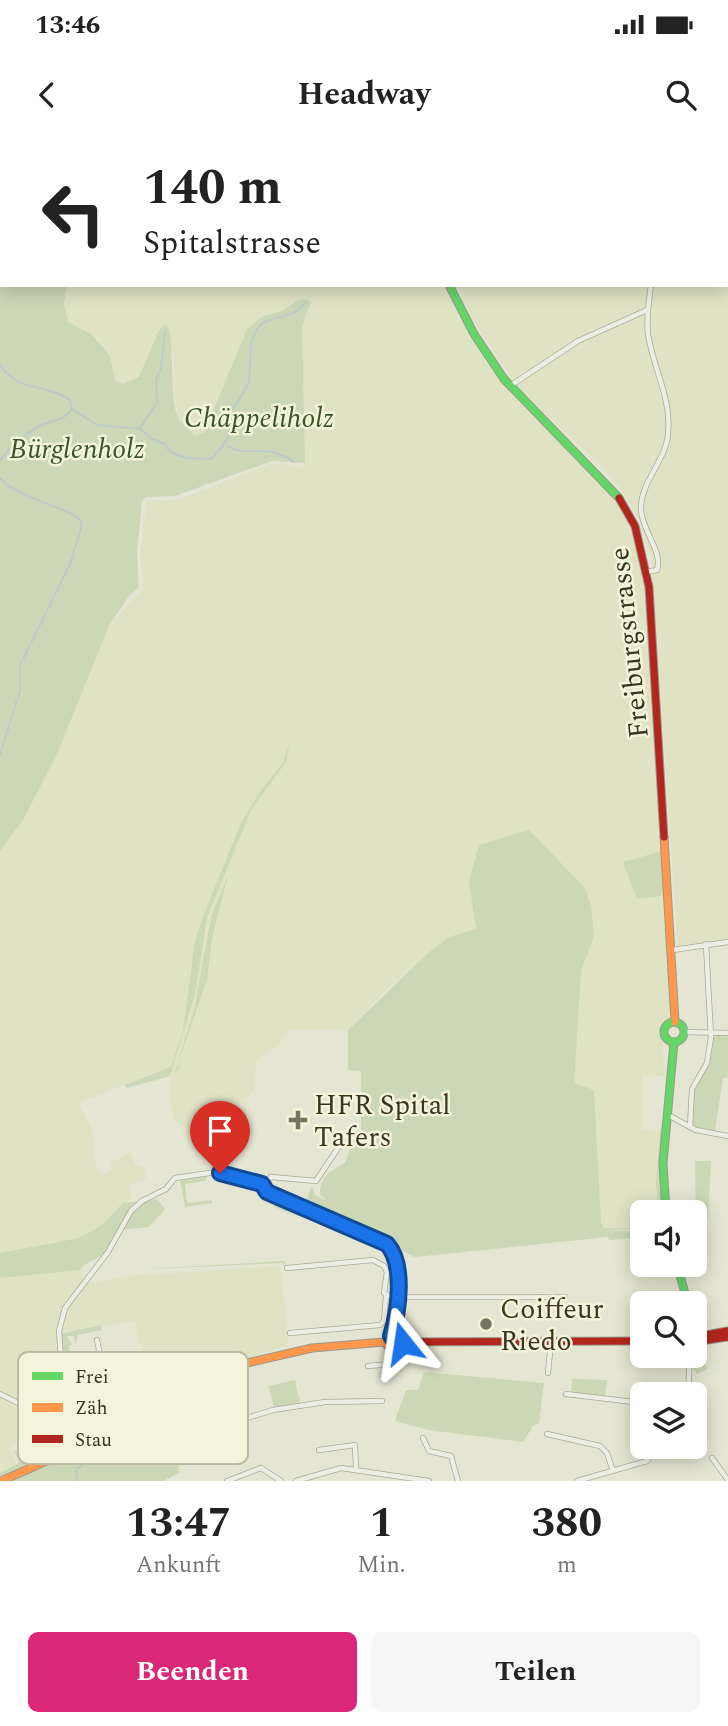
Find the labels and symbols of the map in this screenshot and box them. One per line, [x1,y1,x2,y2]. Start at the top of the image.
park label: Chäppeliholz [184,397,334,440]
park label: Bürglenholz [9,428,145,471]
street label: Freiburgstrasse [598,545,661,740]
place label: HFR Spital Tafers [314,1084,451,1159]
pin [190,1101,250,1173]
marker: HFR Spital Tafers [288,1110,308,1130]
place label: Coiffeur Riedo [500,1288,604,1363]
position arrow [366,1306,440,1380]
marker: Coiffeur Riedo [478,1316,494,1332]
legend [18,1352,248,1464]
text: Frei [75,1363,109,1392]
text: Zäh [75,1394,108,1423]
text: Stau [75,1426,112,1455]

